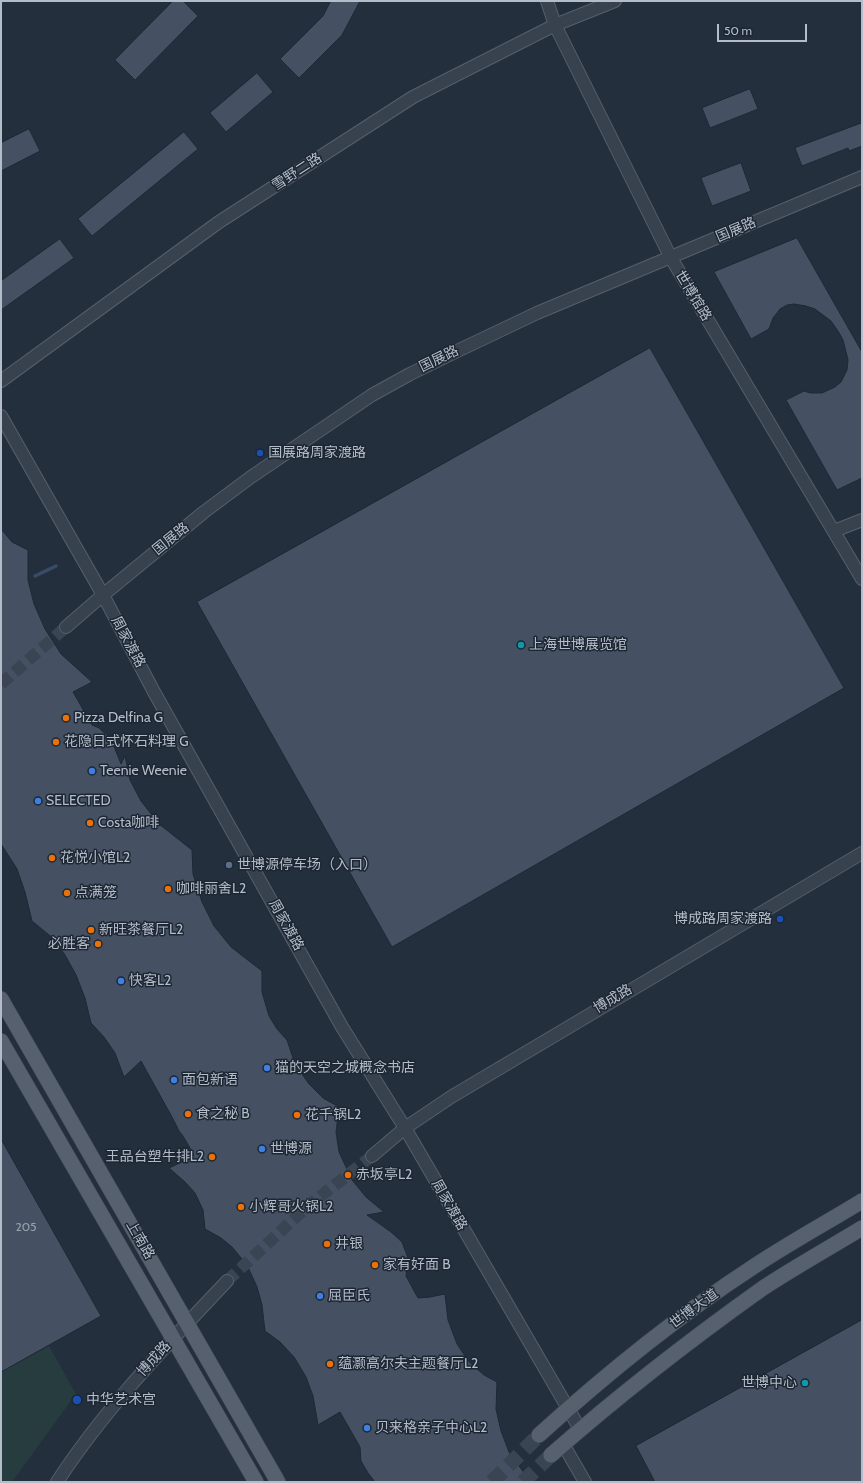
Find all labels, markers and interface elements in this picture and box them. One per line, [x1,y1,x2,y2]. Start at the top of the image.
scale bar [719,16,809,42]
text: 50 m [724,23,752,38]
street label: 雪野二路 [269,150,325,194]
street label: 国展路 [713,214,759,246]
street label: 世博馆路 [671,268,715,324]
street label: 国展路 [416,342,462,376]
place label: 国展路周家渡路 [268,445,366,461]
marker: 国展路周家渡路 [255,448,265,458]
street label: 国展路 [149,519,193,559]
street label: 周家渡路 [107,613,149,671]
place label: 上海世博展览馆 [529,637,627,653]
marker: 上海世博展览馆 [516,640,526,650]
place label: Pizza Delfina G [74,710,163,726]
marker: Pizza Delfina G [61,713,71,723]
place label: 花隐日式怀石料理 G [64,734,189,750]
marker: 花隐日式怀石料理 G [51,737,61,747]
place label: Teenie Weenie [100,763,187,779]
marker: Teenie Weenie [87,766,97,776]
place label: SELECTED [46,793,111,809]
marker: SELECTED [33,796,43,806]
place label: Costa咖啡 [98,815,159,831]
marker: Costa咖啡 [85,818,95,828]
place label: 花悦小馆L2 [60,850,130,866]
marker: 花悦小馆L2 [47,853,57,863]
place label: 世博源停车场（入口） [237,857,377,873]
marker: 世博源停车场（入口） [224,860,234,870]
place label: 咖啡丽舍L2 [176,881,246,897]
marker: 咖啡丽舍L2 [163,884,173,894]
place label: 点满笼 [75,885,117,901]
marker: 点满笼 [62,888,72,898]
street label: 周家渡路 [265,896,307,954]
place label: 博成路周家渡路 [674,911,772,927]
marker: 博成路周家渡路 [775,914,785,924]
place label: 新旺茶餐厅L2 [99,922,183,938]
marker: 新旺茶餐厅L2 [86,925,96,935]
place label: 必胜客 [48,936,90,952]
marker: 必胜客 [93,939,103,949]
place label: 快客L2 [129,973,171,989]
marker: 快客L2 [116,976,126,986]
street label: 博成路 [591,981,635,1017]
place label: 猫的天空之城概念书店 [275,1060,415,1076]
marker: 猫的天空之城概念书店 [262,1063,272,1073]
place label: 面包新语 [182,1072,238,1088]
marker: 面包新语 [169,1075,179,1085]
place label: 食之秘 B [196,1106,250,1122]
place label: 花千锅L2 [305,1107,361,1123]
marker: 食之秘 B [183,1109,193,1119]
marker: 花千锅L2 [292,1110,302,1120]
place label: 世博源 [270,1141,312,1157]
marker: 世博源 [257,1144,267,1154]
place label: 王品台塑牛排L2 [106,1149,204,1165]
marker: 王品台塑牛排L2 [207,1152,217,1162]
place label: 赤坂亭L2 [356,1167,412,1183]
marker: 赤坂亭L2 [343,1170,353,1180]
street label: 周家渡路 [428,1177,470,1233]
place label: 小辉哥火锅L2 [249,1199,333,1215]
marker: 小辉哥火锅L2 [236,1202,246,1212]
street label: 上南路 [122,1218,158,1262]
house number: 205 [15,1220,37,1234]
place label: 井银 [335,1236,363,1252]
marker: 井银 [322,1239,332,1249]
place label: 家有好面 B [383,1257,451,1273]
marker: 家有好面 B [370,1260,380,1270]
street label: 世博大道 [666,1286,722,1332]
place label: 屈臣氏 [328,1288,370,1304]
marker: 屈臣氏 [315,1291,325,1301]
street label: 博成路 [134,1338,174,1380]
place label: 蕴灏高尔夫主题餐厅L2 [338,1356,478,1372]
marker: 蕴灏高尔夫主题餐厅L2 [325,1359,335,1369]
place label: 世博中心 [741,1375,797,1391]
marker: 世博中心 [800,1378,810,1388]
place label: 中华艺术宫 [86,1392,156,1408]
marker: 中华艺术宫 [71,1394,83,1406]
place label: 贝来格亲子中心L2 [375,1420,487,1436]
marker: 贝来格亲子中心L2 [362,1423,372,1433]

